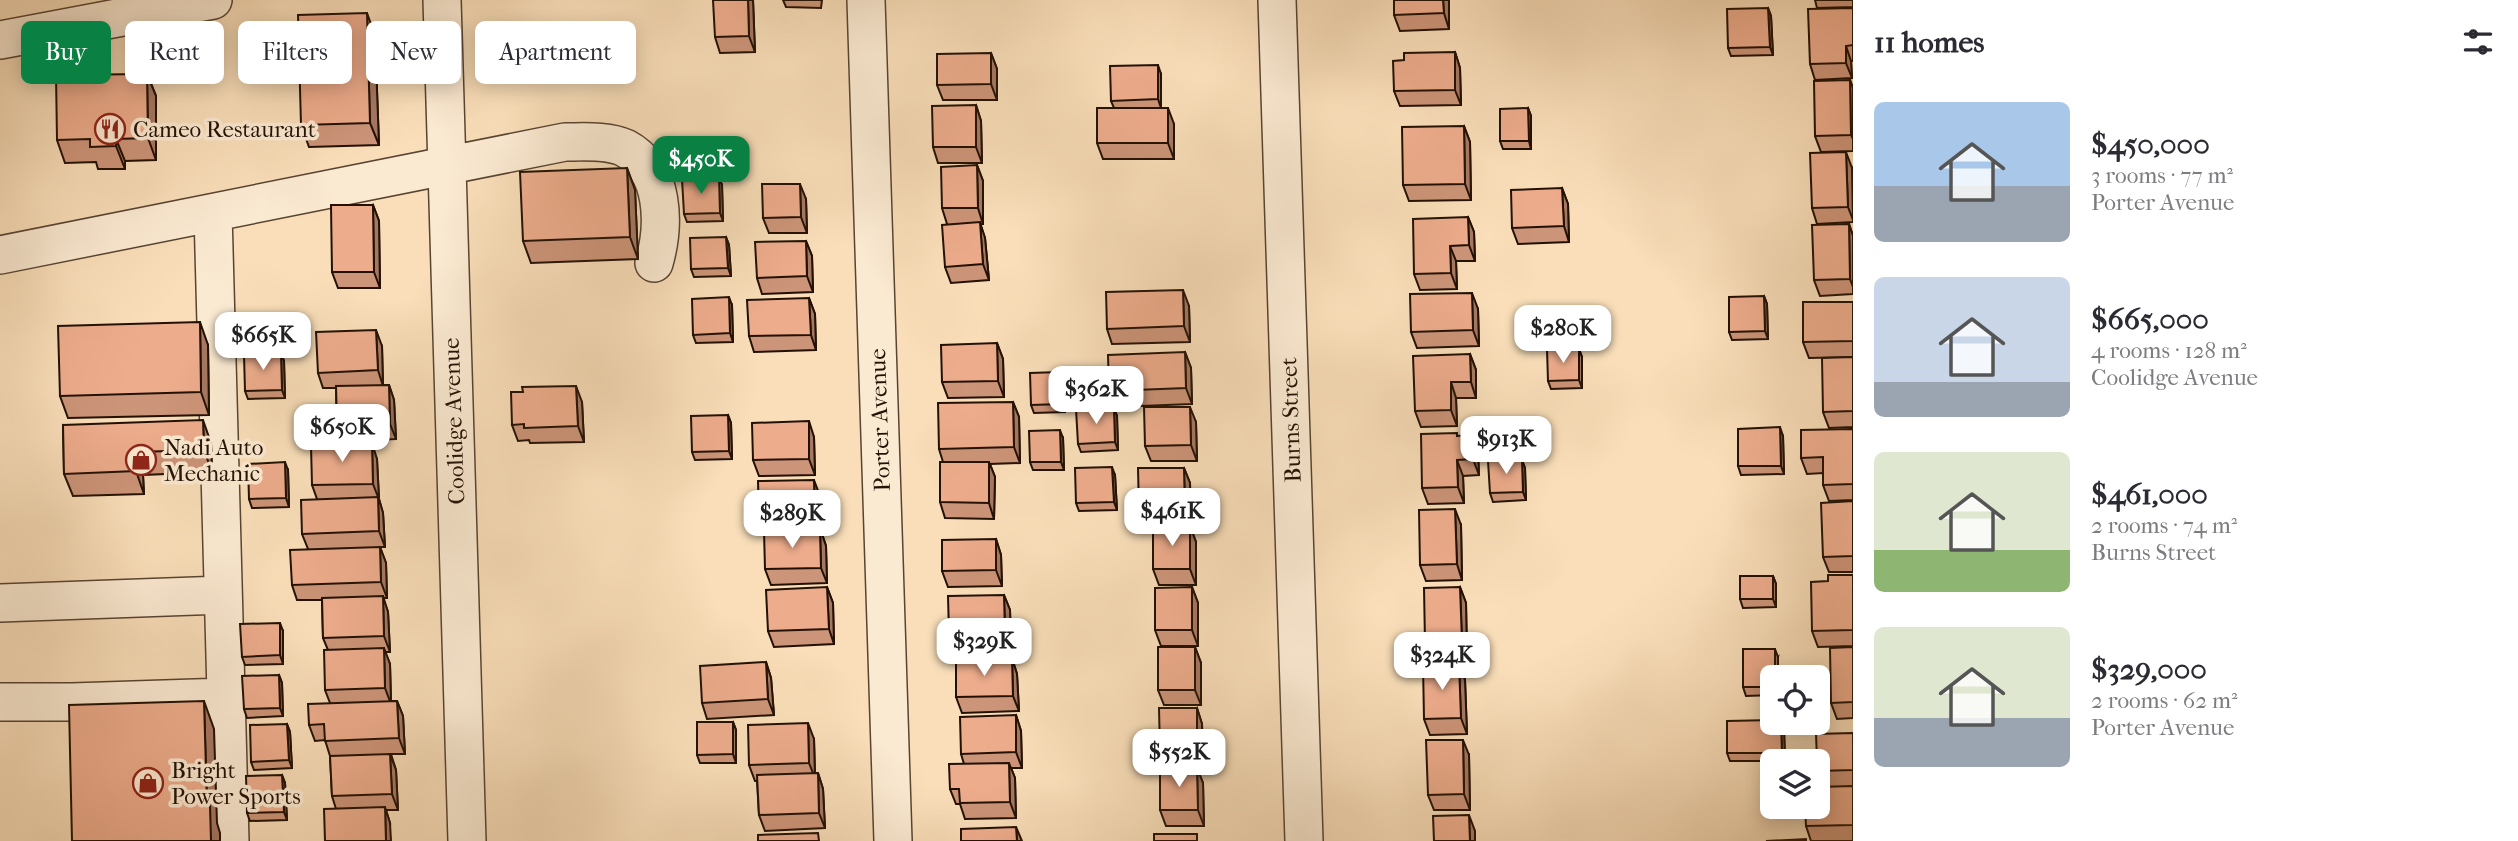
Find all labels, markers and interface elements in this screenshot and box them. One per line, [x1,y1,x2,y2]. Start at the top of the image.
chip: Buy [21,21,111,84]
chip: Rent [125,21,224,84]
chip: Filters [238,21,352,84]
chip: New [366,21,461,84]
chip: Apartment [475,21,636,84]
icon: filters [2459,23,2497,61]
text: 11 homes [1874,25,1984,60]
restaurant icon: Cameo Restaurant [93,112,127,146]
place label: Cameo Restaurant [133,116,316,143]
text: $450,000 [2091,127,2210,162]
icon: home [1930,130,2014,214]
pin: $450K [652,136,750,196]
text: $450K [669,145,733,172]
text: 3 rooms · 77 m² [2091,162,2233,189]
text: Porter Avenue [2091,189,2234,216]
text: $665,000 [2091,302,2209,337]
icon: home [1930,305,2014,389]
pin: $280K [1514,306,1612,365]
pin: $665K [214,312,312,372]
text: $280K [1530,314,1596,341]
text: $665K [231,321,295,348]
street label: Coolidge Avenue [438,337,470,505]
text: 4 rooms · 128 m² [2091,337,2247,364]
street label: Porter Avenue [864,348,896,492]
street label: Burns Street [1275,357,1307,483]
text: Coolidge Avenue [2091,364,2258,391]
pin: $362K [1047,366,1145,426]
text: $362K [1064,375,1128,402]
pin: $650K [293,405,391,464]
text: $650K [310,413,374,440]
pin: $913K [1457,416,1555,476]
text: $913K [1476,425,1536,452]
place label: Nadi Auto Mechanic [164,434,263,487]
shop icon: Nadi Auto Mechanic [124,443,158,477]
text: $461,000 [2091,477,2208,512]
icon: home [1930,480,2014,564]
pin: $461K [1123,489,1221,548]
pin: $289K [743,490,841,550]
text: $461K [1140,497,1204,524]
text: $289K [760,499,824,526]
text: 2 rooms · 74 m² [2091,512,2237,539]
text: Burns Street [2091,539,2216,566]
pin: $329K [935,618,1033,678]
text: $329K [953,627,1015,654]
pin: $324K [1393,632,1491,692]
text: $324K [1410,641,1474,668]
text: $329,000 [2091,652,2207,687]
icon: home [1930,655,2014,739]
map controls [1760,665,1830,819]
button: locate [1760,665,1830,735]
text: 2 rooms · 62 m² [2091,687,2238,714]
text: Porter Avenue [2091,714,2234,741]
pin: $552K [1130,730,1228,789]
text: $552K [1149,738,1209,765]
button: layers [1760,749,1830,819]
place label: Bright Power Sports [171,757,301,810]
shop icon: Bright Power Sports [131,766,165,800]

